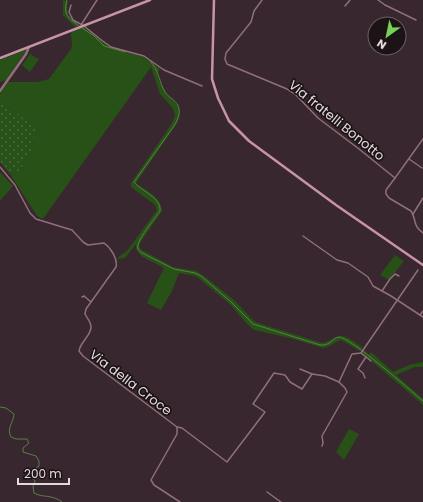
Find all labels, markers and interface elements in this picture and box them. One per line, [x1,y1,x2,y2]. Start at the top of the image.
north arrow [367,16,407,56]
text: N [374,35,389,53]
street label: Via fratelli Bonotto [285,76,389,165]
street label: Via della Croce [85,345,176,420]
scale bar [18,460,69,486]
text: 200 m [24,465,62,482]

